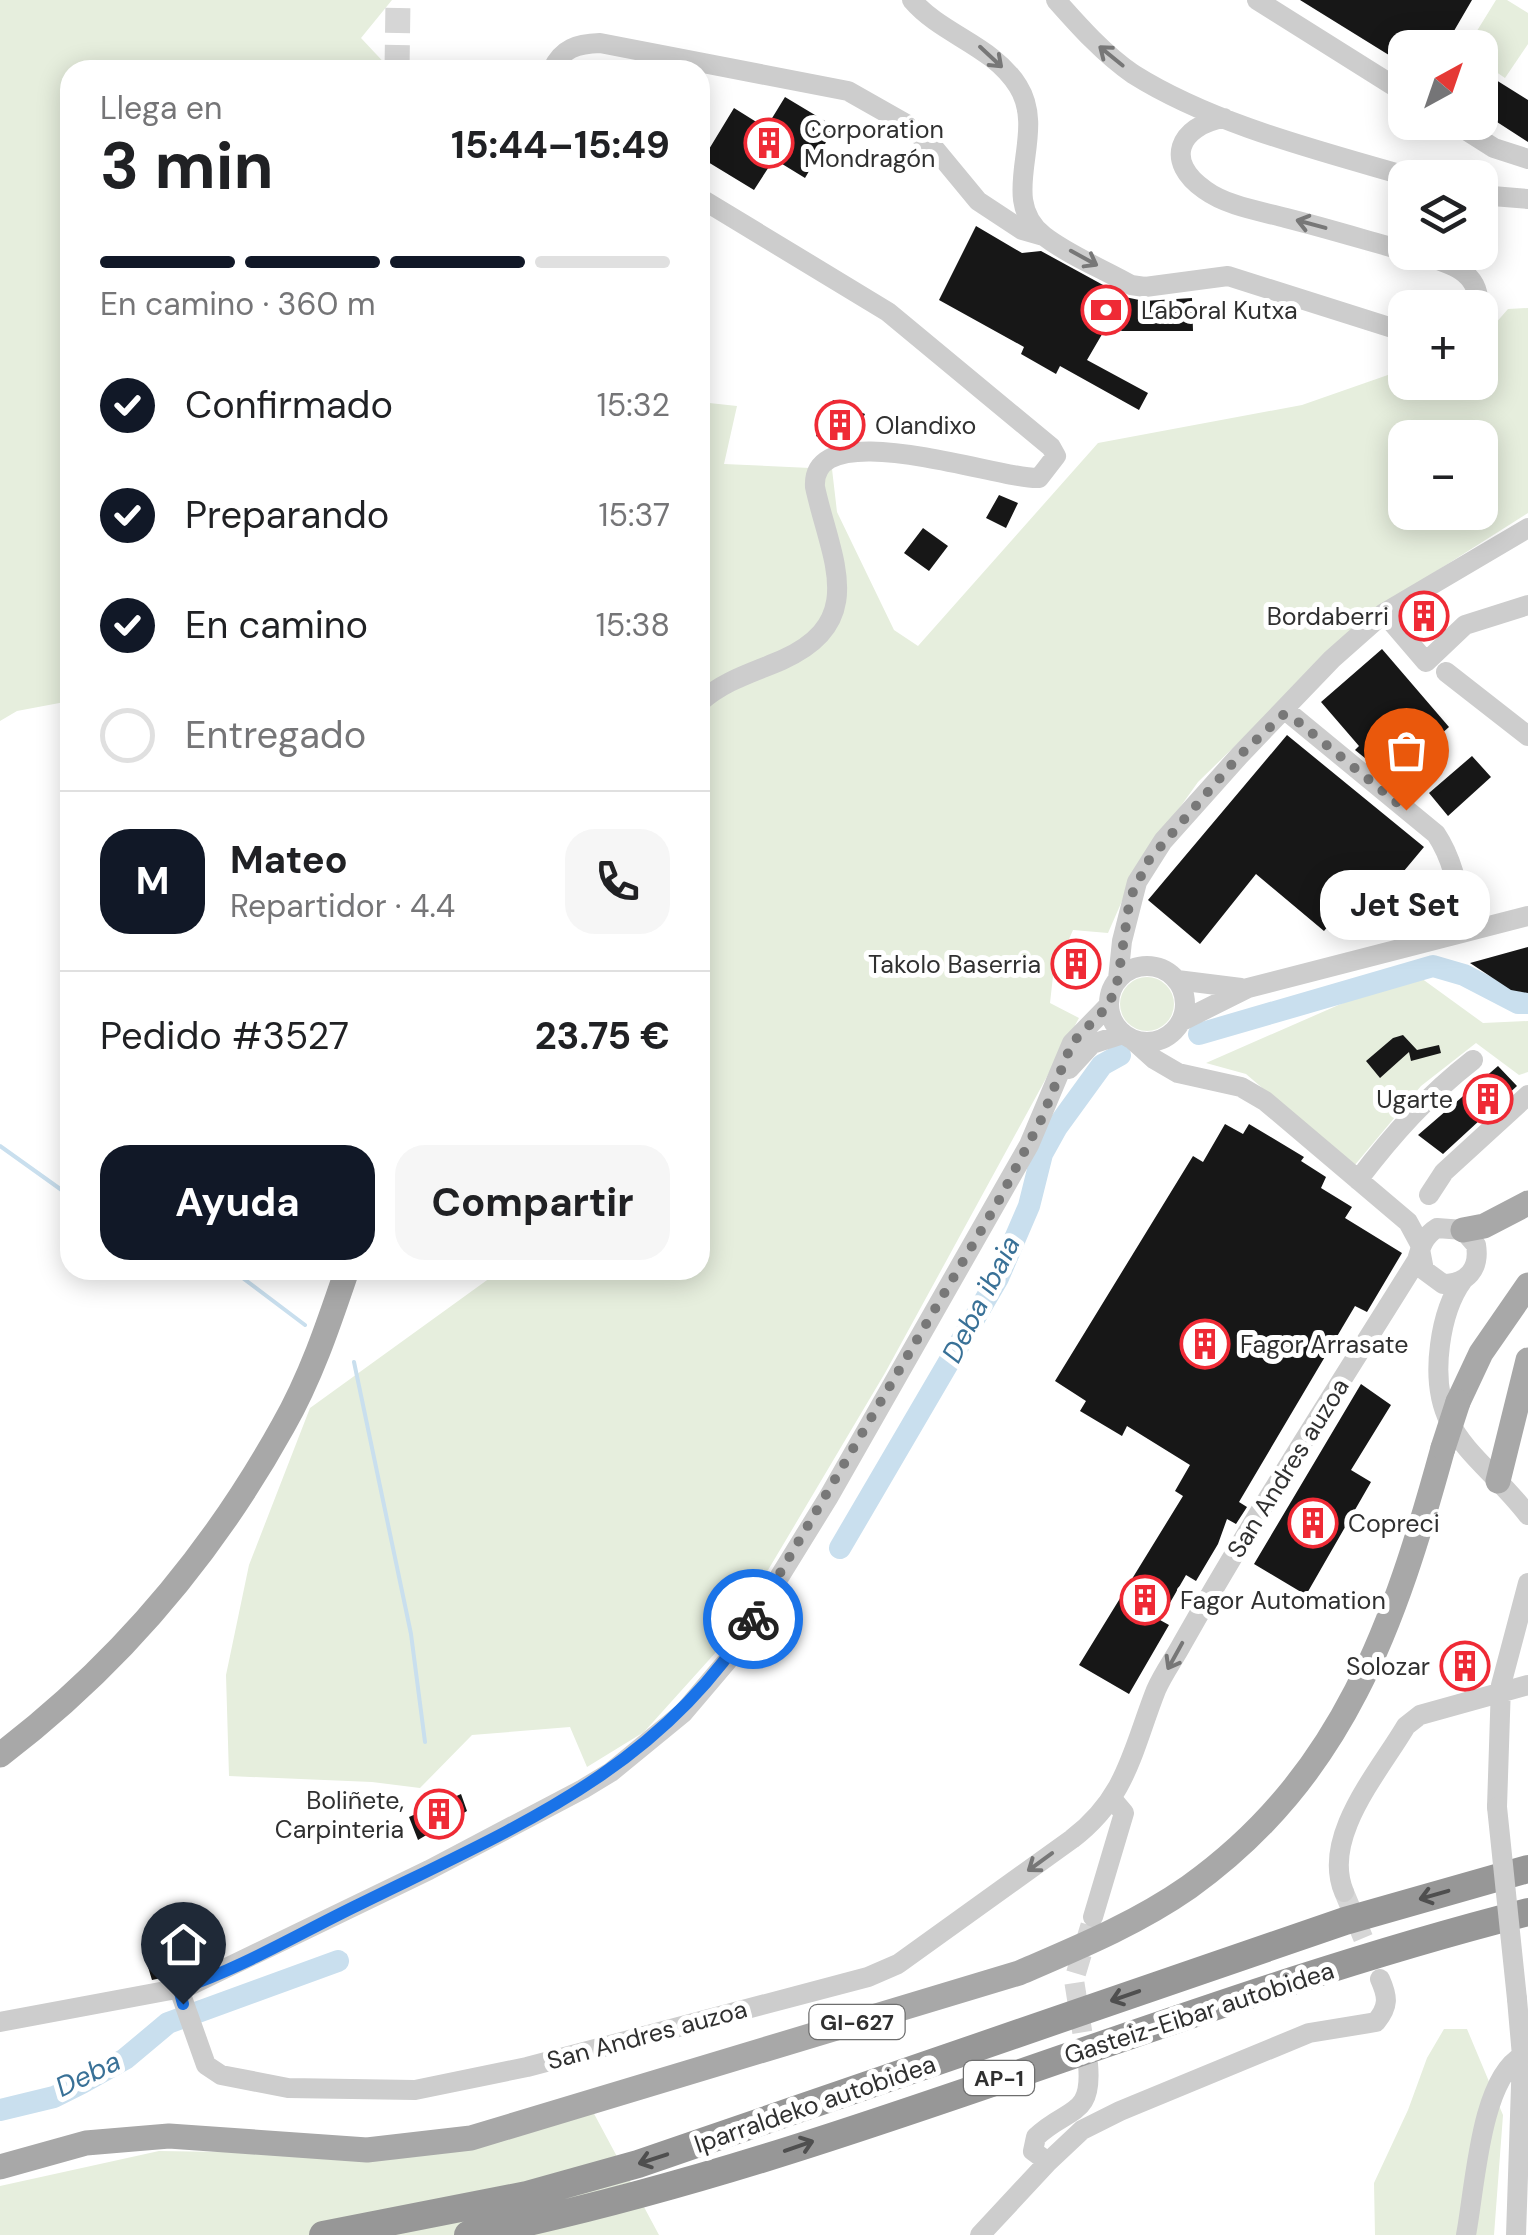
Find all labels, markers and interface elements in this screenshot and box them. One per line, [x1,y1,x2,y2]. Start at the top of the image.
north arrow [1388,30,1498,140]
map controls [1388,30,1498,530]
one-way arrow [978,45,1002,69]
one-way arrow [1098,45,1124,67]
text: Llega en [100,87,222,129]
place label: Corporation Mondragón [804,113,944,175]
building icon: Corporation Mondragón [743,117,795,169]
text: 15:44–15:49 [451,120,670,170]
text: 3 min [100,124,274,208]
button: layers [1388,160,1498,270]
one-way arrow [1296,214,1327,233]
one-way arrow [1069,249,1098,269]
text: En camino · 360 m [100,283,376,325]
bank icon: Laboral Kutxa [1080,284,1132,336]
button: + [1388,290,1498,400]
place label: Laboral Kutxa [1141,294,1298,327]
icon: check [100,378,155,433]
text: Confirmado [185,380,393,430]
text: 15:32 [597,384,670,426]
building icon: Olandixo [814,399,866,451]
place label: Olandixo [875,409,976,442]
button: − [1388,420,1498,530]
icon: check [100,488,155,543]
text: Preparando [185,490,389,540]
text: 15:37 [599,494,670,536]
building icon: Bordaberri [1398,590,1450,642]
icon: check [100,598,155,653]
text: En camino [185,600,368,650]
place label: Bordaberri [1267,600,1389,633]
text: 15:38 [596,604,670,646]
pin [1364,708,1449,811]
text: Entregado [185,710,366,760]
icon: bag [1379,723,1434,778]
button: phone [565,829,670,934]
text: Mateo [230,835,348,885]
text: M [136,856,169,906]
callout: Jet Set [1321,870,1491,940]
text: Jet Set [1350,884,1460,926]
text: Repartidor · 4.4 [230,885,455,927]
building icon: Takolo Baserria [1050,938,1102,990]
place label: Takolo Baserria [868,948,1041,981]
text: Pedido #3527 [100,1011,349,1061]
text: 23.75 € [535,1011,670,1061]
building icon: Ugarte [1462,1073,1514,1125]
place label: Ugarte [1376,1083,1453,1116]
button: Ayuda [100,1145,375,1260]
button: Compartir [395,1145,670,1260]
water label: Deba ibaia [933,1229,1029,1369]
building icon: Fagor Arrasate [1179,1318,1231,1370]
place label: Fagor Arrasate [1240,1328,1408,1361]
street label: San Andres auzoa [1220,1372,1356,1564]
building icon: Copreci [1287,1497,1339,1549]
place label: Copreci [1348,1507,1440,1540]
courier [703,1569,803,1669]
building icon: Fagor Automation [1119,1574,1171,1626]
place label: Fagor Automation [1180,1584,1386,1617]
icon: bike [726,1592,781,1647]
one-way arrow [1165,1640,1185,1670]
building icon: Solozar [1439,1640,1491,1692]
place label: Solozar [1346,1650,1430,1683]
place label: Boliñete, Carpinteria [275,1784,404,1846]
building icon: Boliñete, Carpinteria [413,1788,465,1840]
one-way arrow [1026,1852,1054,1873]
one-way arrow [1419,1886,1450,1905]
pin [141,1902,226,2005]
icon: home [156,1917,211,1972]
street label: Gasteiz-Eibar autobidea [1060,1954,1338,2072]
one-way arrow [1111,1988,1142,2006]
street label: San Andres auzoa [543,1992,751,2078]
road number: GI-627 [810,2005,904,2039]
water label: Deba [49,2042,127,2106]
street label: Iparraldeko autobidea [690,2047,940,2161]
road number: AP-1 [964,2061,1034,2095]
one-way arrow [782,2136,814,2154]
one-way arrow [637,2152,669,2170]

